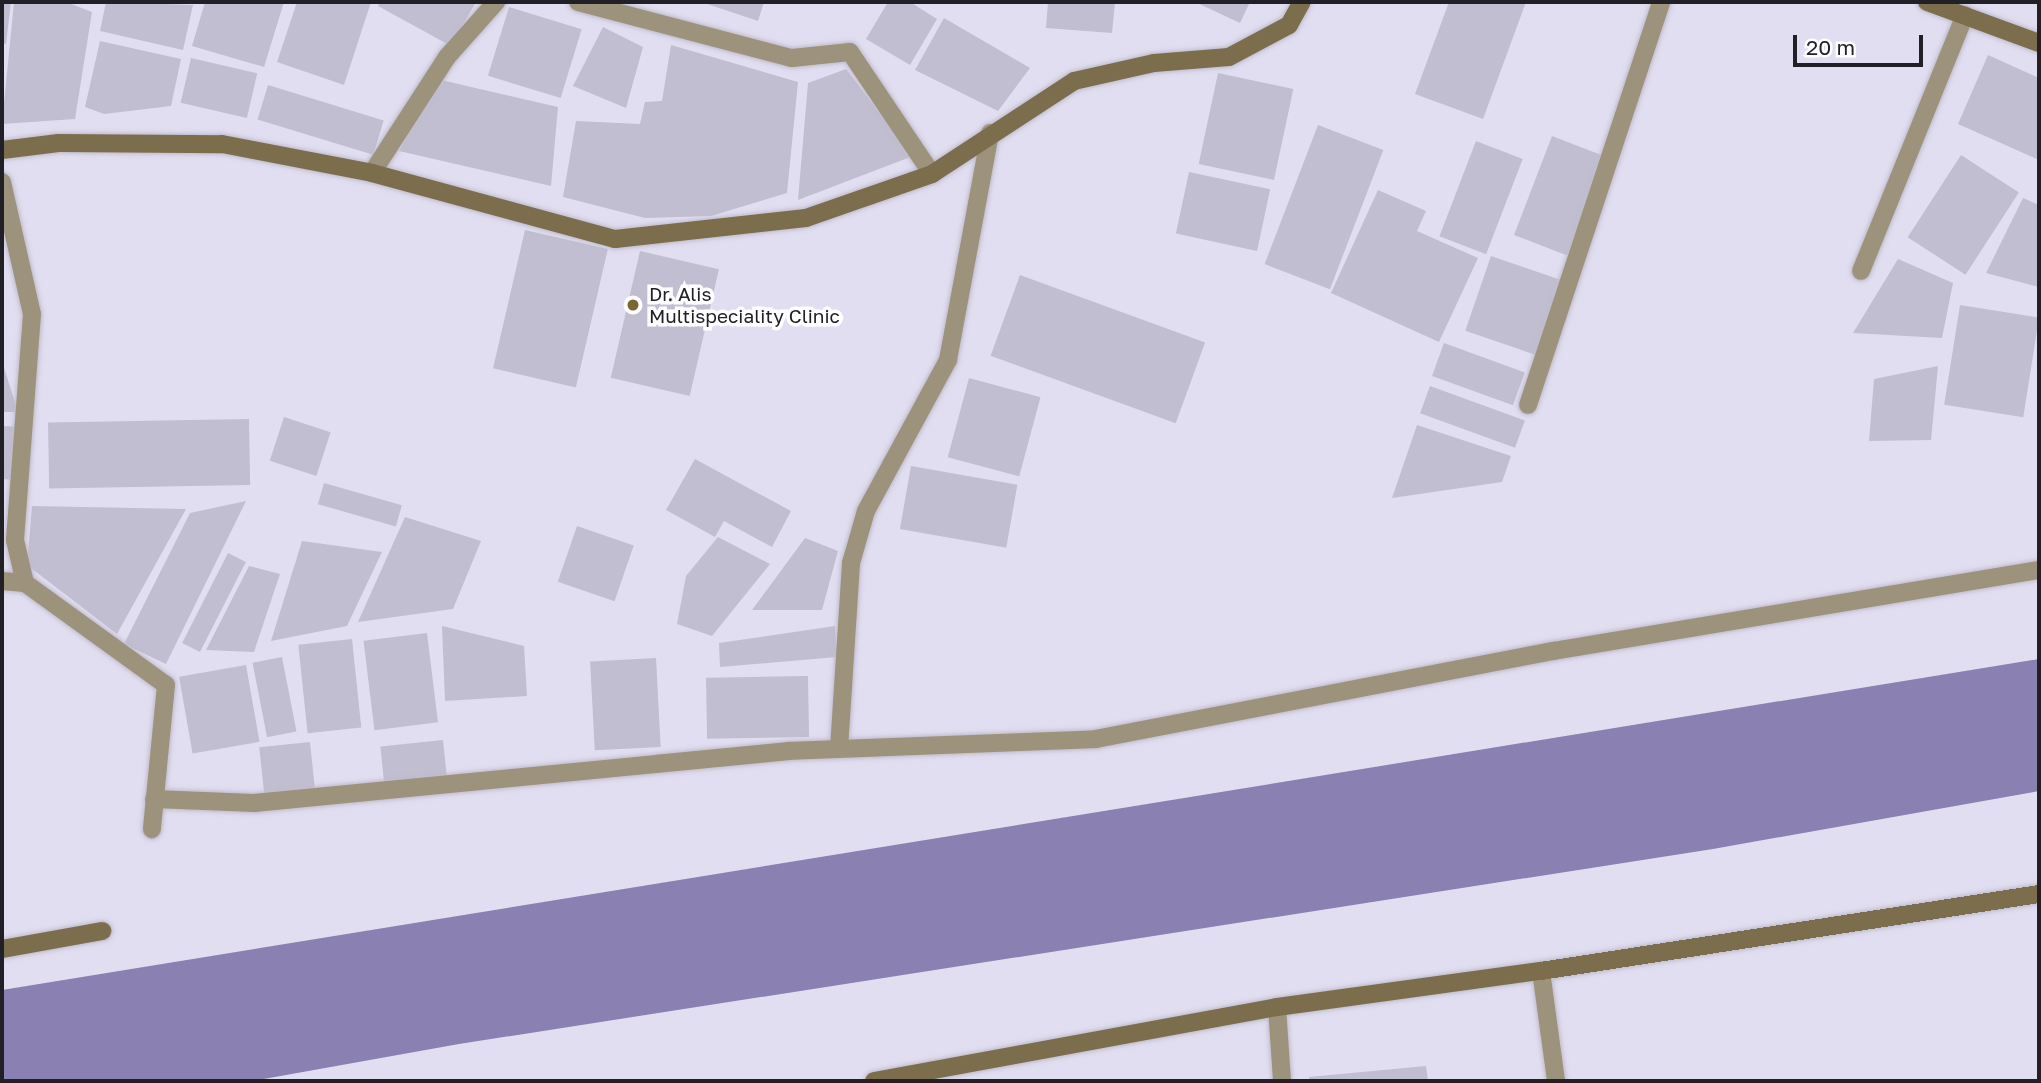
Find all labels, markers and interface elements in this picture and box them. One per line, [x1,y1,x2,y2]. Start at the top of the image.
scale bar [1796,21,1926,65]
text: 20 m [1806,34,1855,60]
place label: Dr. Alis Multispeciality Clinic [649,283,840,327]
marker: Dr. Alis Multispeciality Clinic [623,295,643,315]

